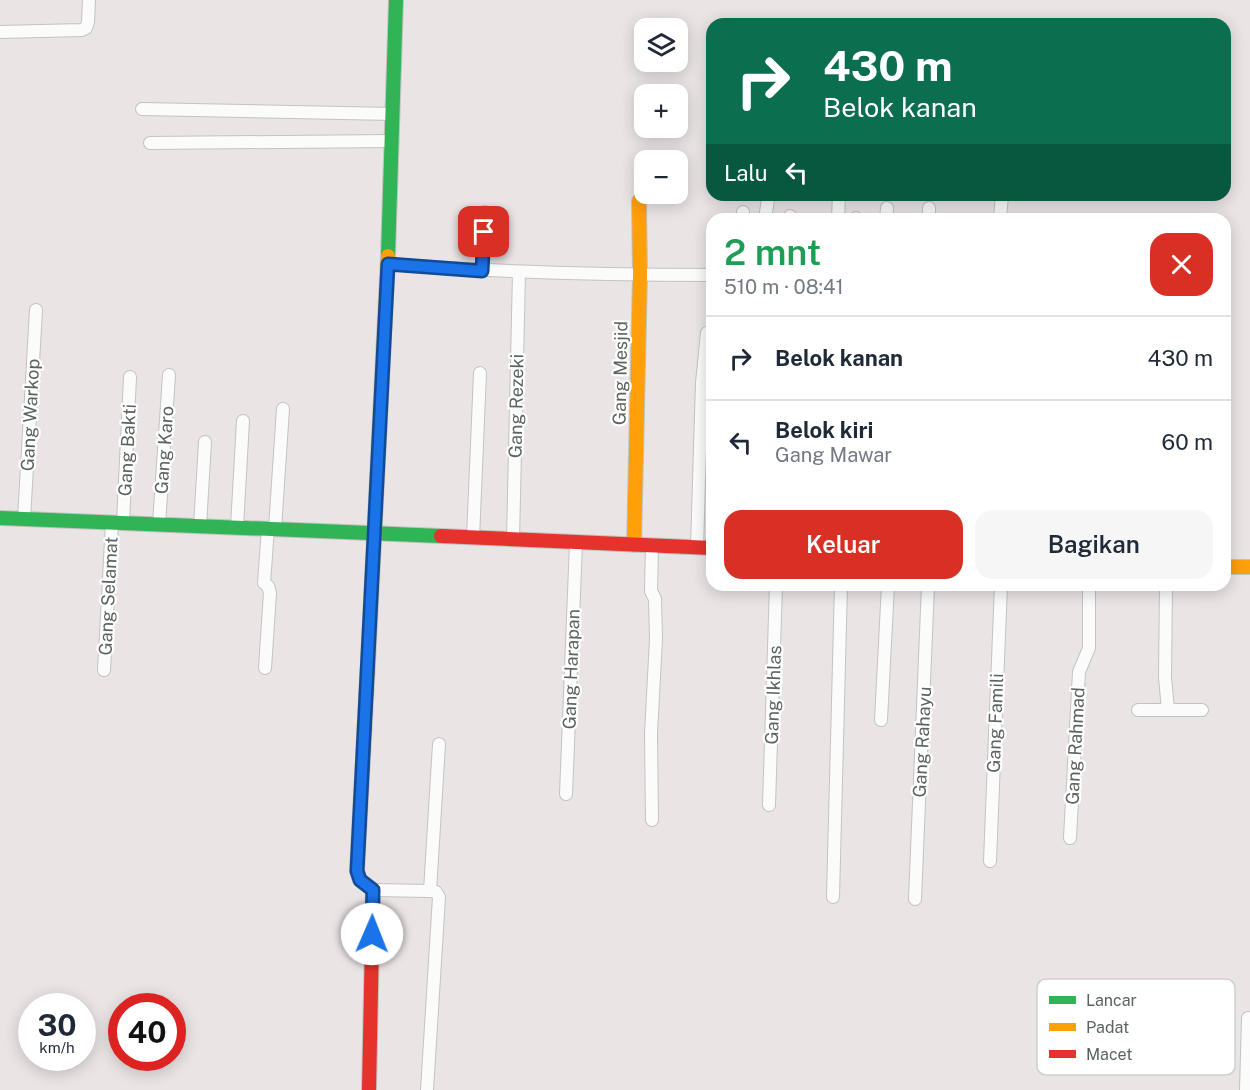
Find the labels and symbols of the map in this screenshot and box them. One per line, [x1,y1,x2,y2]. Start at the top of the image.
pin [458,206,509,257]
street label: Gang Mesjid [609,321,631,425]
street label: Gang Rezeki [505,354,527,458]
street label: Gang Warkop [17,358,43,472]
street label: Gang Bakti [114,403,140,497]
street label: Gang Karo [150,405,178,495]
street label: Gang Selamat [94,536,122,656]
street label: Gang Harapan [558,608,584,730]
street label: Gang Ikhlas [761,645,785,745]
street label: Gang Famili [983,673,1007,773]
street label: Gang Rahayu [909,686,935,798]
street label: Gang Rahmad [1061,687,1089,805]
position arrow [340,902,404,966]
legend [1037,979,1235,1075]
text: Lancar [1086,991,1137,1010]
speed limit sign: 40 [108,993,186,1071]
text: Padat [1086,1018,1129,1037]
text: Macet [1086,1045,1133,1064]

